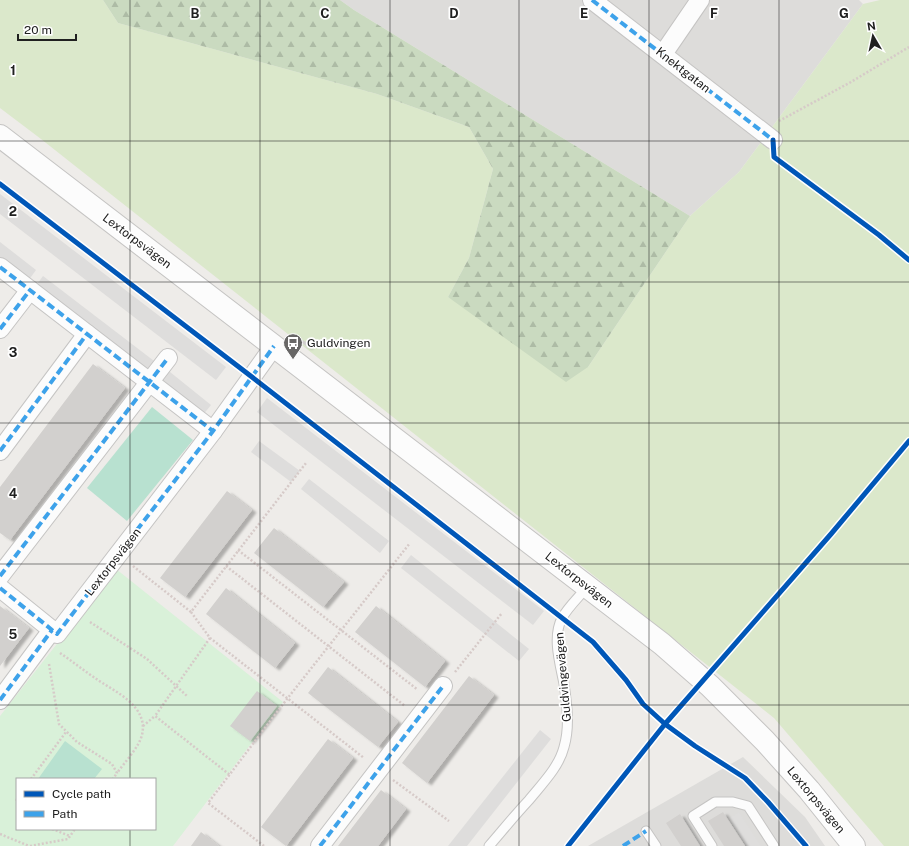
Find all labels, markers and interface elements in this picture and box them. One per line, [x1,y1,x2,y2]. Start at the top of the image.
text: B [191,6,200,21]
text: C [320,6,330,21]
text: D [449,6,459,21]
text: E [580,6,588,21]
text: F [710,6,718,21]
text: G [839,6,849,21]
scale bar [18,16,76,42]
north arrow [853,16,893,56]
text: N [866,20,877,33]
text: 20 m [24,23,52,37]
street label: Knektgatan [653,44,713,96]
text: 1 [10,63,16,78]
text: 2 [9,204,17,219]
street label: Lextorpsvägen [100,211,174,271]
bus stop icon: Guldvingen [282,332,304,360]
place label: Guldvingen [307,336,370,350]
text: 3 [9,345,18,360]
text: 4 [9,486,18,501]
street label: Lextorpsvägen [82,525,144,599]
street label: Lextorpsvägen [542,549,616,611]
text: 5 [9,627,18,642]
street label: Guldvingevägen [552,632,574,722]
street label: Lextorpsvägen [784,764,848,836]
legend [16,778,156,830]
text: Cycle path [52,787,111,801]
text: Path [52,807,78,821]

